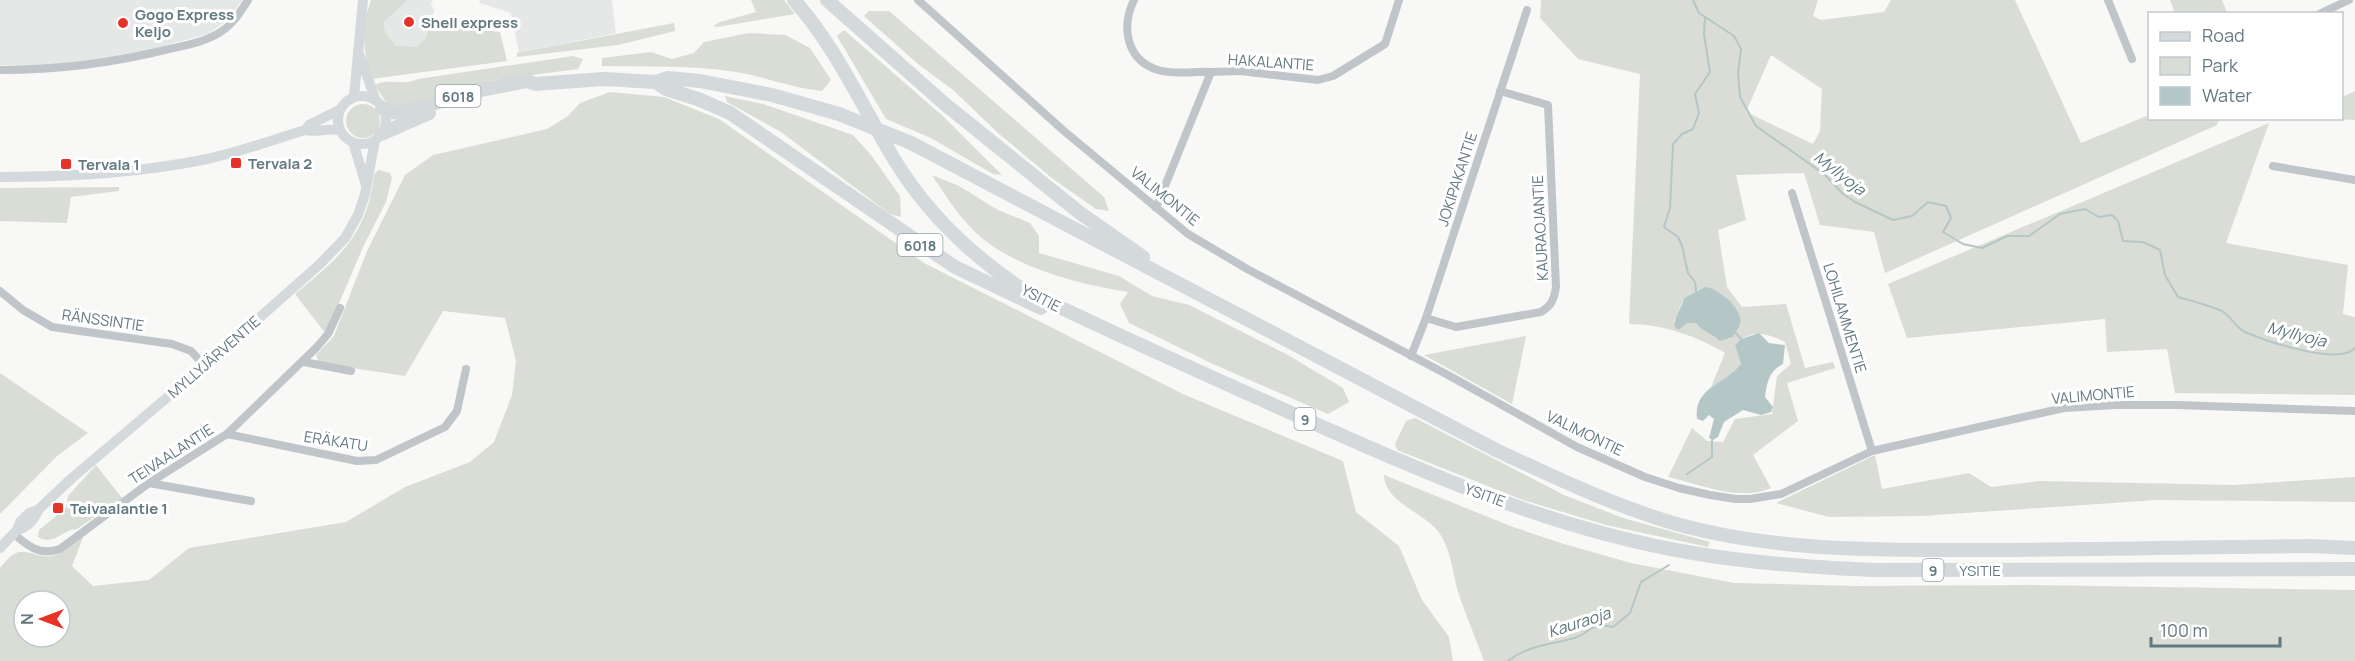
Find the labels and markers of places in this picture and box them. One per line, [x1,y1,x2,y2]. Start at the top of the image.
place label: Gogo Express Keljo [135,4,234,42]
place label: Shell express [421,12,518,33]
marker: Shell express [402,15,416,29]
marker: Gogo Express Keljo [116,16,130,30]
place label: Tervala 2 [248,153,312,174]
place label: Tervala 1 [78,154,140,175]
marker: Tervala 2 [229,156,243,170]
marker: Tervala 1 [59,157,73,171]
place label: Teivaalantie 1 [70,498,168,519]
marker: Teivaalantie 1 [51,501,65,515]

